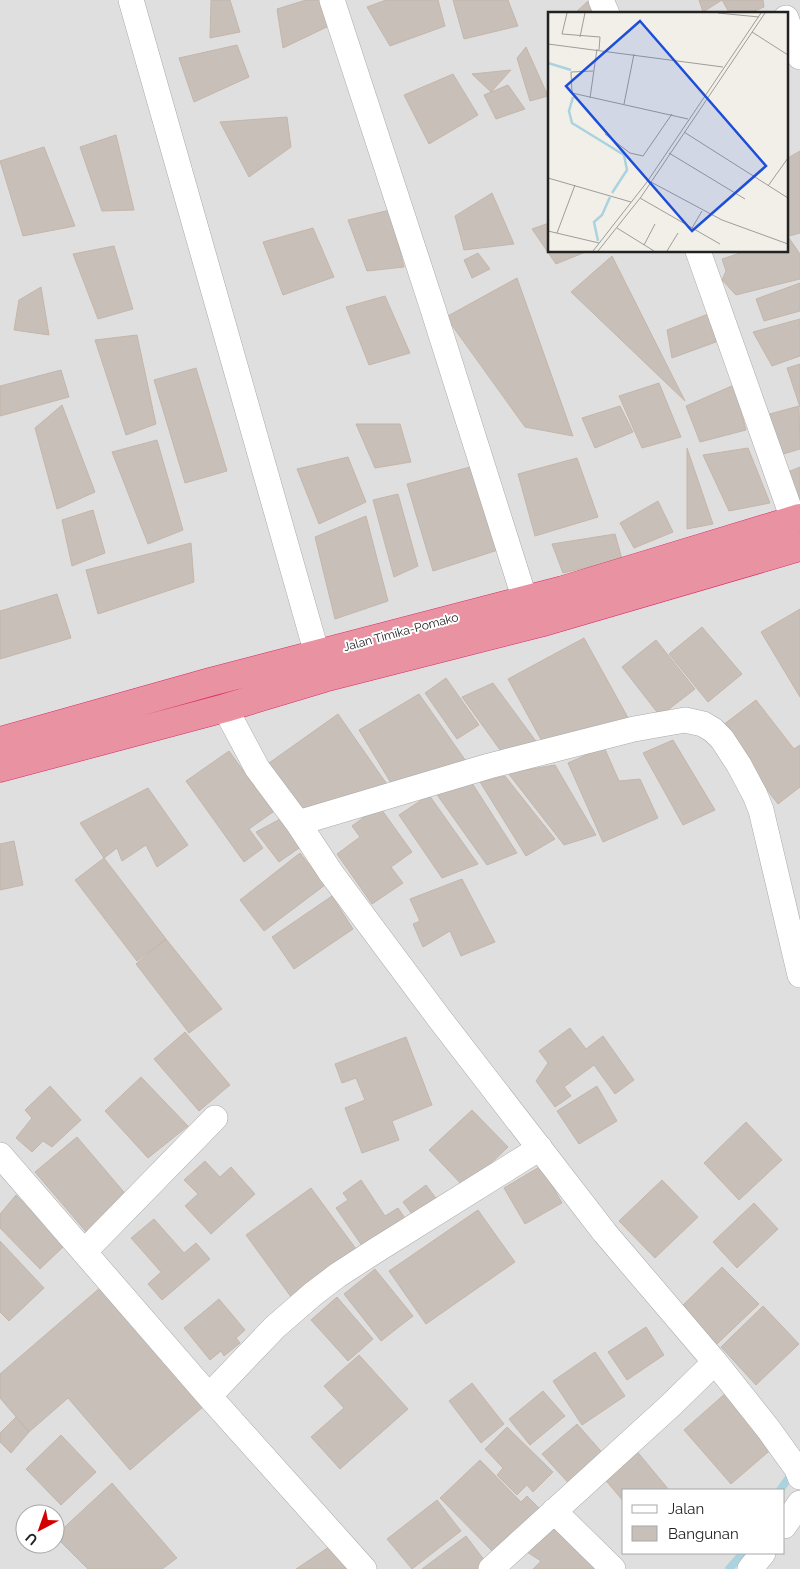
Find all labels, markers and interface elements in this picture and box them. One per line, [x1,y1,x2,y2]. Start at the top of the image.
inset map [548,12,788,252]
street label: Jalan Timika-Pomako [342,610,460,654]
legend [622,1489,785,1554]
text: Jalan [668,1500,704,1518]
north arrow [15,1504,65,1554]
text: Bangunan [668,1525,739,1543]
text: U [22,1529,41,1548]

